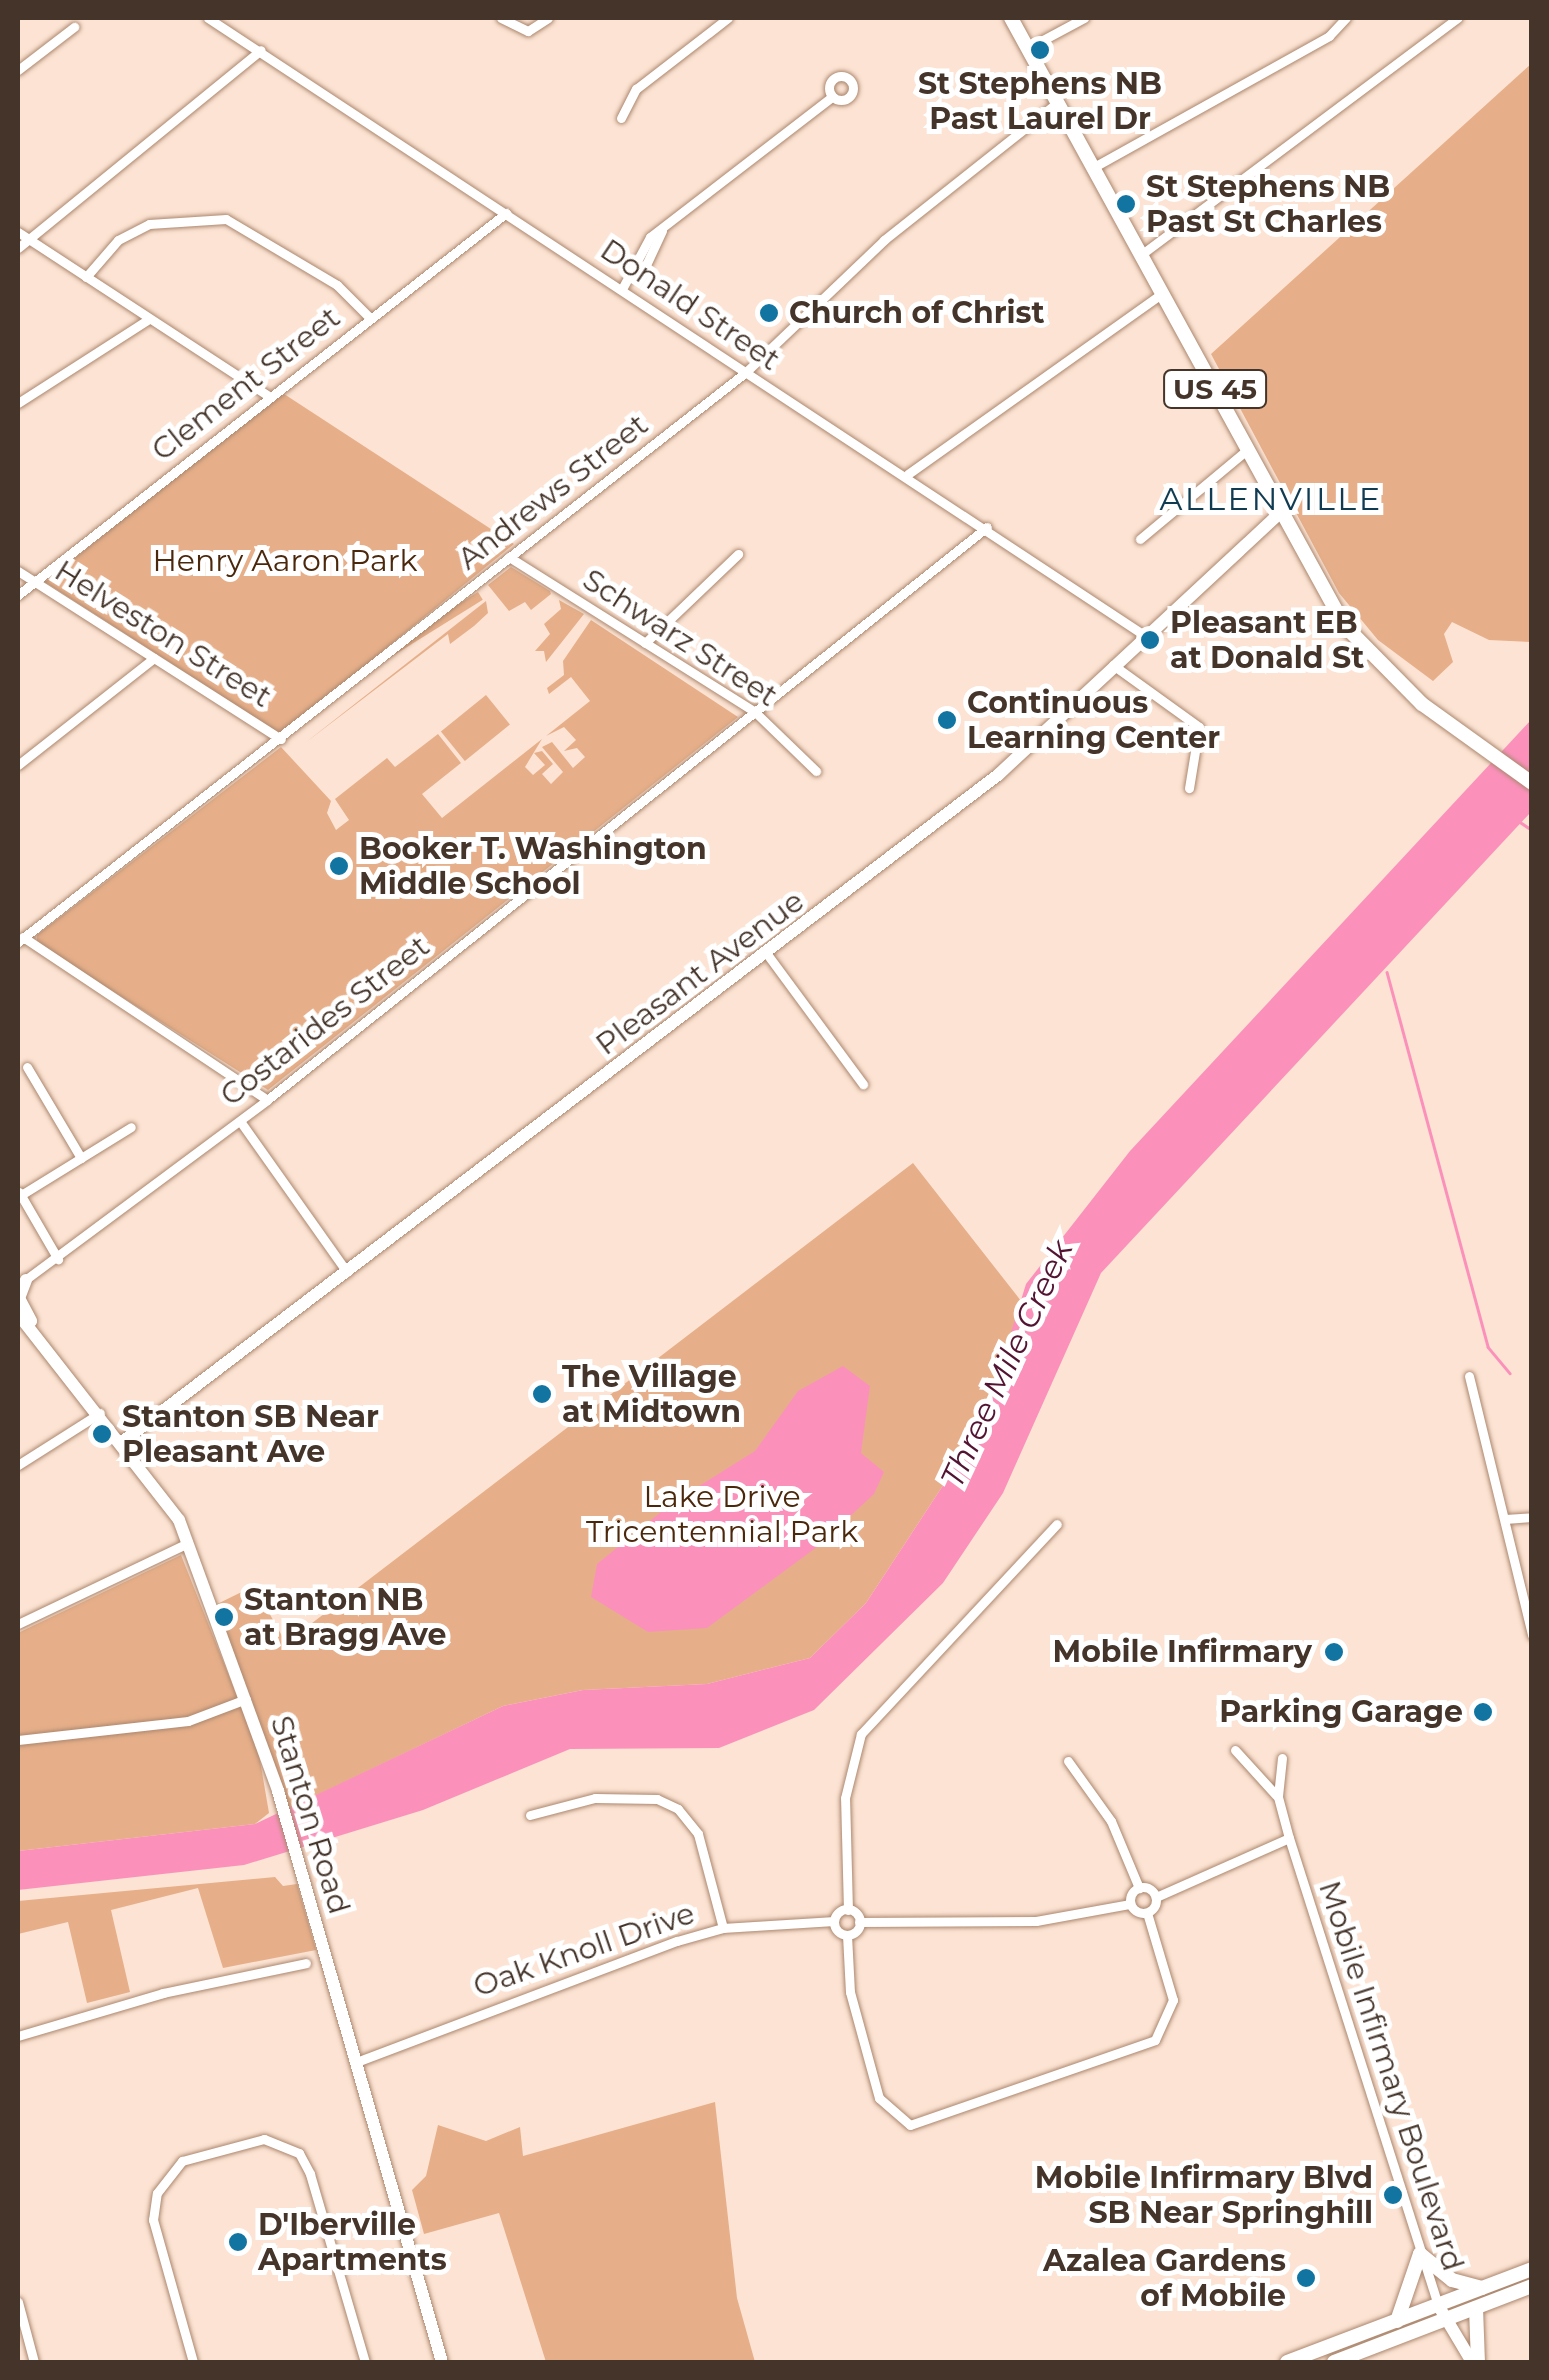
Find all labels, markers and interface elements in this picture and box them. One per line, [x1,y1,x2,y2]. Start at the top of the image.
marker: St Stephens NB Past Laurel Dr [1029,39,1051,61]
place label: St Stephens NB Past Laurel Dr [918,66,1162,136]
place label: St Stephens NB Past St Charles [1146,169,1390,240]
marker: St Stephens NB Past St Charles [1115,193,1137,215]
street label: Donald Street [593,232,787,378]
place label: Church of Christ [789,295,1045,331]
street label: Clement Street [145,299,347,469]
marker: Church of Christ [758,302,780,324]
road number: US 45 [1162,366,1268,412]
street label: Andrews Street [451,407,655,577]
district label: ALLENVILLE [1159,480,1383,518]
park label: Henry Aaron Park [152,543,418,579]
street label: Helveston Street [48,553,278,715]
street label: Schwarz Street [576,562,784,714]
place label: Pleasant EB at Donald St [1170,605,1364,676]
marker: Pleasant EB at Donald St [1139,629,1161,651]
place label: Continuous Learning Center [967,685,1220,756]
marker: Continuous Learning Center [936,709,958,731]
place label: Booker T. Washington Middle School [359,831,707,902]
marker: Booker T. Washington Middle School [328,855,350,877]
street label: Pleasant Avenue [589,883,811,1063]
street label: Costarides Street [214,928,436,1114]
water label: Three Mile Creek [933,1234,1081,1494]
place label: The Village at Midtown [562,1359,741,1430]
marker: The Village at Midtown [531,1383,553,1405]
place label: Stanton SB Near Pleasant Ave [122,1399,379,1470]
marker: Stanton SB Near Pleasant Ave [91,1423,113,1445]
park label: Lake Drive Tricentennial Park [586,1479,858,1550]
place label: Stanton NB at Bragg Ave [244,1582,446,1652]
marker: Stanton NB at Bragg Ave [213,1606,235,1628]
place label: Mobile Infirmary [1053,1634,1312,1670]
marker: Mobile Infirmary [1321,1639,1347,1665]
place label: Parking Garage [1219,1694,1463,1730]
marker: Parking Garage [1472,1701,1494,1723]
street label: Stanton Road [263,1712,357,1918]
street label: Mobile Infirmary Boulevard [1311,1877,1471,2275]
street label: Oak Knoll Drive [469,1895,699,2005]
place label: Mobile Infirmary Blvd SB Near Springhill [1035,2160,1373,2230]
marker: Mobile Infirmary Blvd SB Near Springhill [1382,2184,1404,2206]
place label: D'Iberville Apartments [258,2207,447,2278]
marker: D'Iberville Apartments [227,2231,249,2253]
place label: Azalea Gardens of Mobile [1043,2243,1286,2314]
marker: Azalea Gardens of Mobile [1295,2267,1317,2289]

